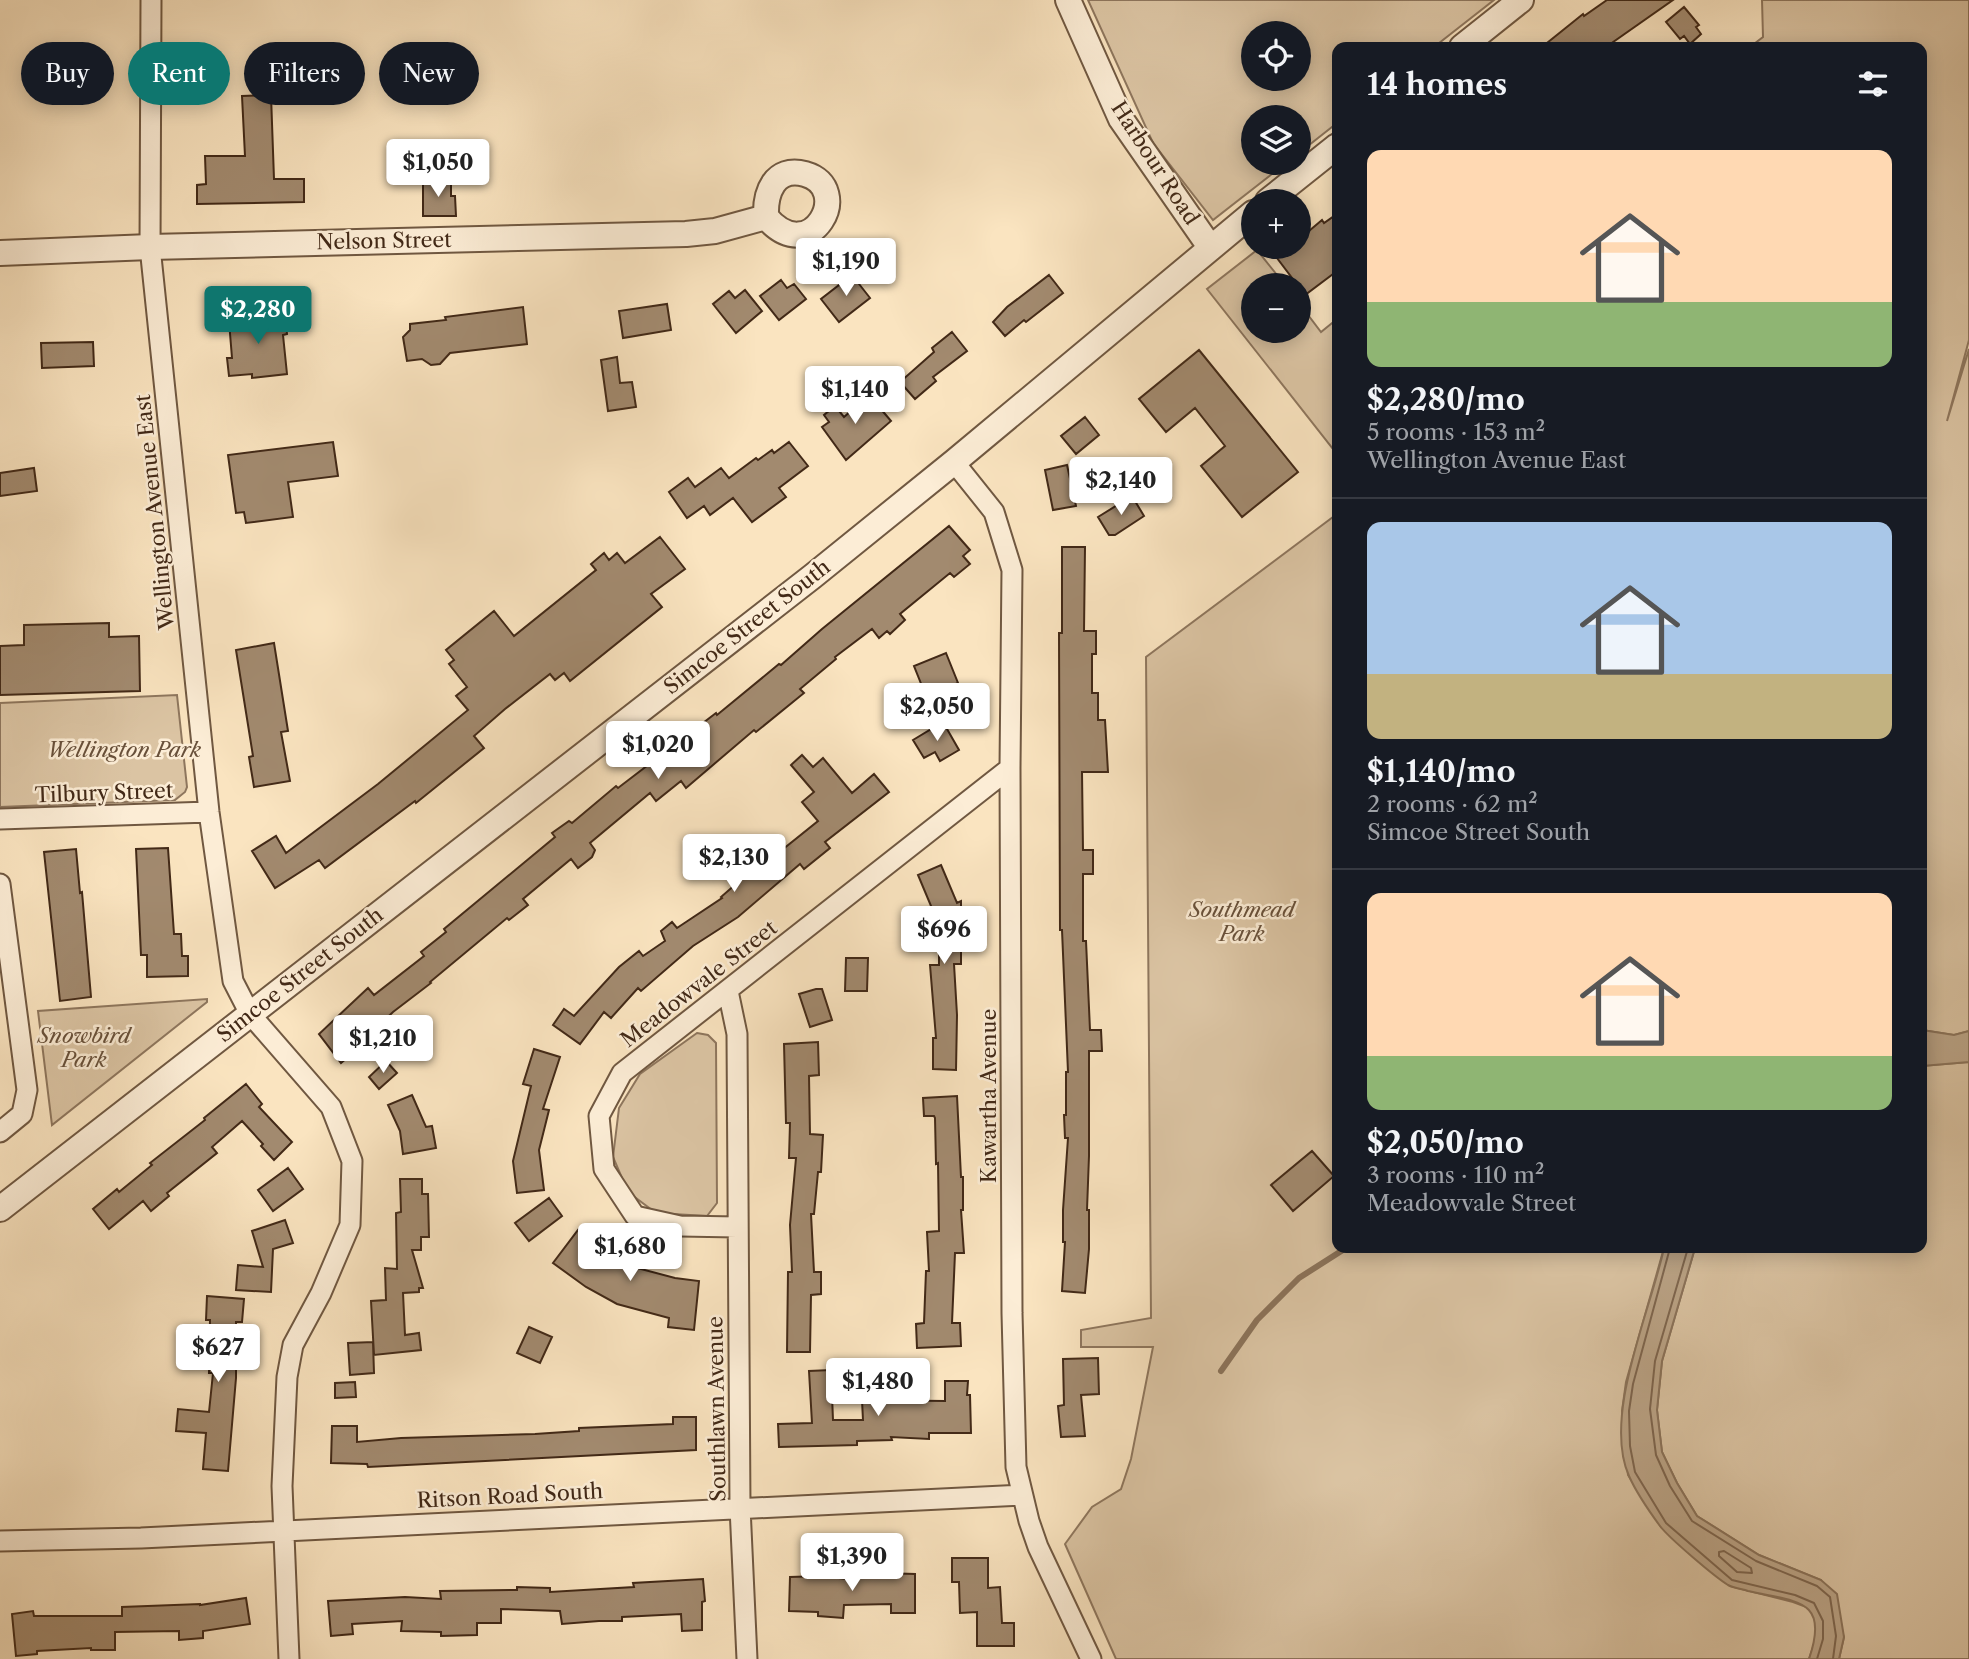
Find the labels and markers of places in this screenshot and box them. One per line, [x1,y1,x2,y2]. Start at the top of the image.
pin: $1,050 [381,140,495,199]
pin: $1,190 [789,238,903,298]
pin: $2,280 [201,286,315,346]
pin: $1,140 [798,366,912,426]
pin: $2,140 [1064,458,1178,517]
pin: $2,050 [880,684,994,743]
pin: $1,020 [601,722,715,781]
pin: $2,130 [677,834,791,894]
pin: $696 [903,906,985,966]
pin: $1,210 [326,1016,440,1075]
pin: $1,680 [573,1224,687,1283]
pin: $627 [177,1324,259,1384]
pin: $1,480 [821,1358,935,1418]
pin: $1,390 [795,1534,909,1593]

